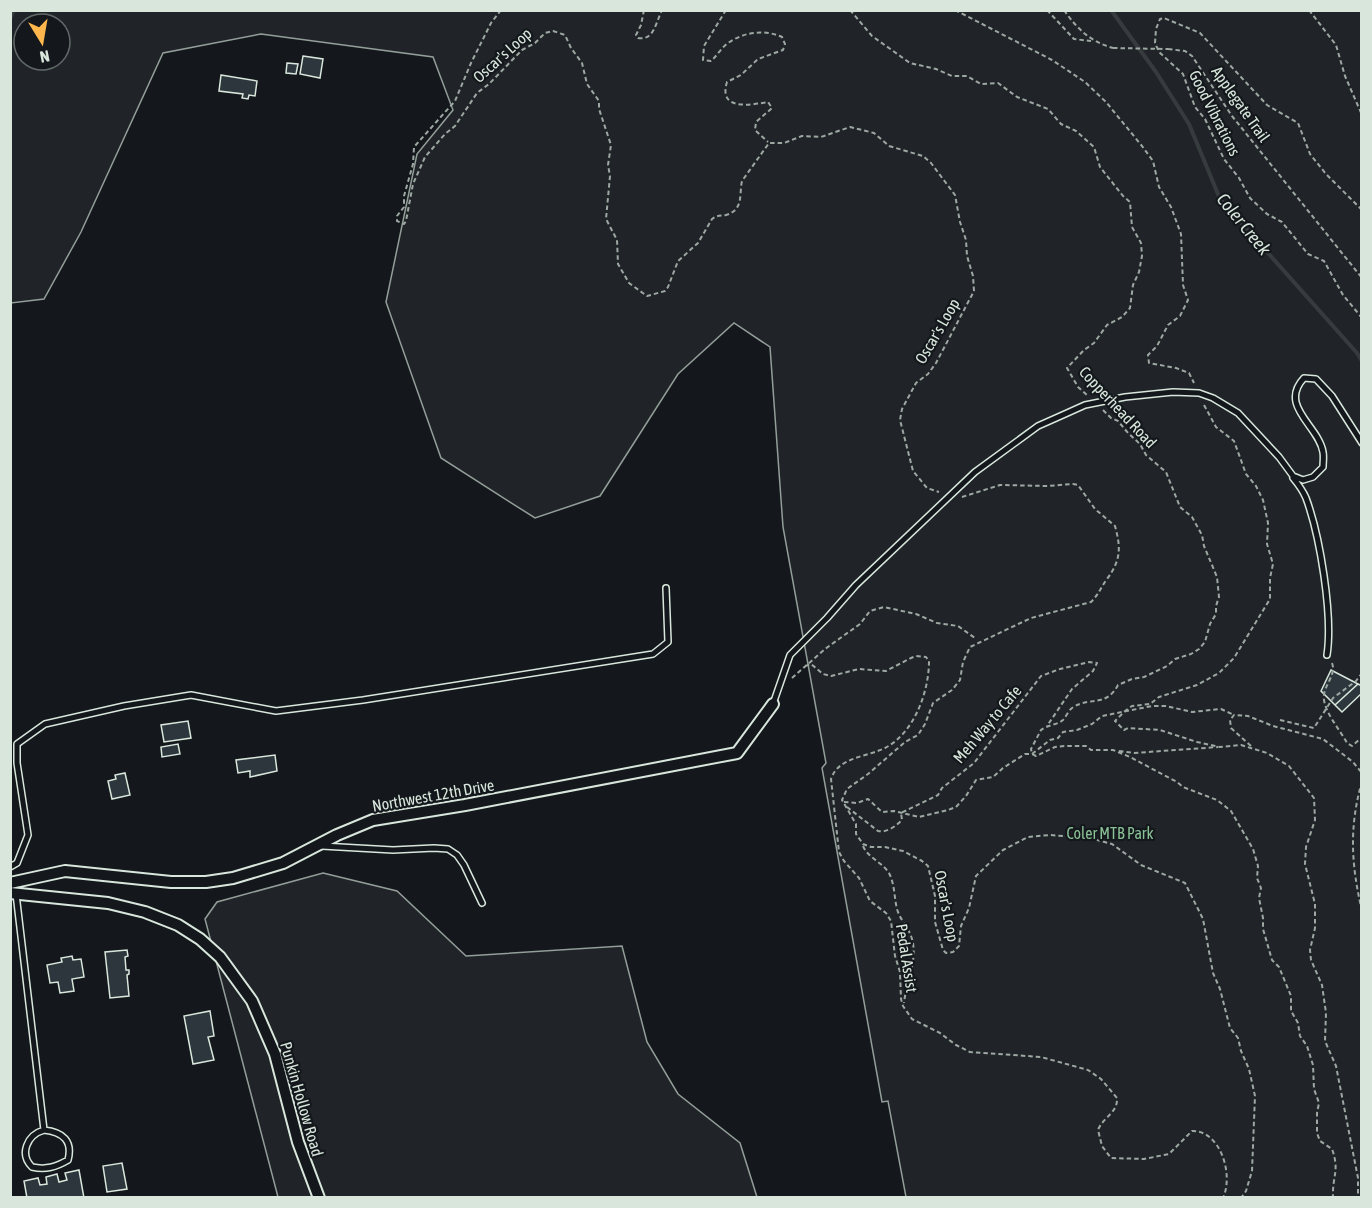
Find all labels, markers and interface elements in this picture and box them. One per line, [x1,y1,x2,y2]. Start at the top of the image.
north arrow [12,12,72,72]
street label: Oscar's Loop [469,24,536,87]
text: N [39,47,51,66]
street label: Applegate Trail [1208,63,1274,146]
street label: Good Vibrations [1186,67,1244,159]
water label: Coler Creek [1213,189,1276,260]
street label: Oscar's Loop [911,295,964,367]
street label: Copperhead Road [1075,363,1160,452]
street label: Meh Way to Cafe [949,682,1025,767]
street label: Northwest 12th Drive [371,775,495,815]
park label: Coler MTB Park [1066,824,1154,842]
street label: Oscar's Loop [930,869,963,943]
street label: Pedal Assist [893,922,921,994]
street label: Punkin Hollow Road [277,1040,327,1158]

